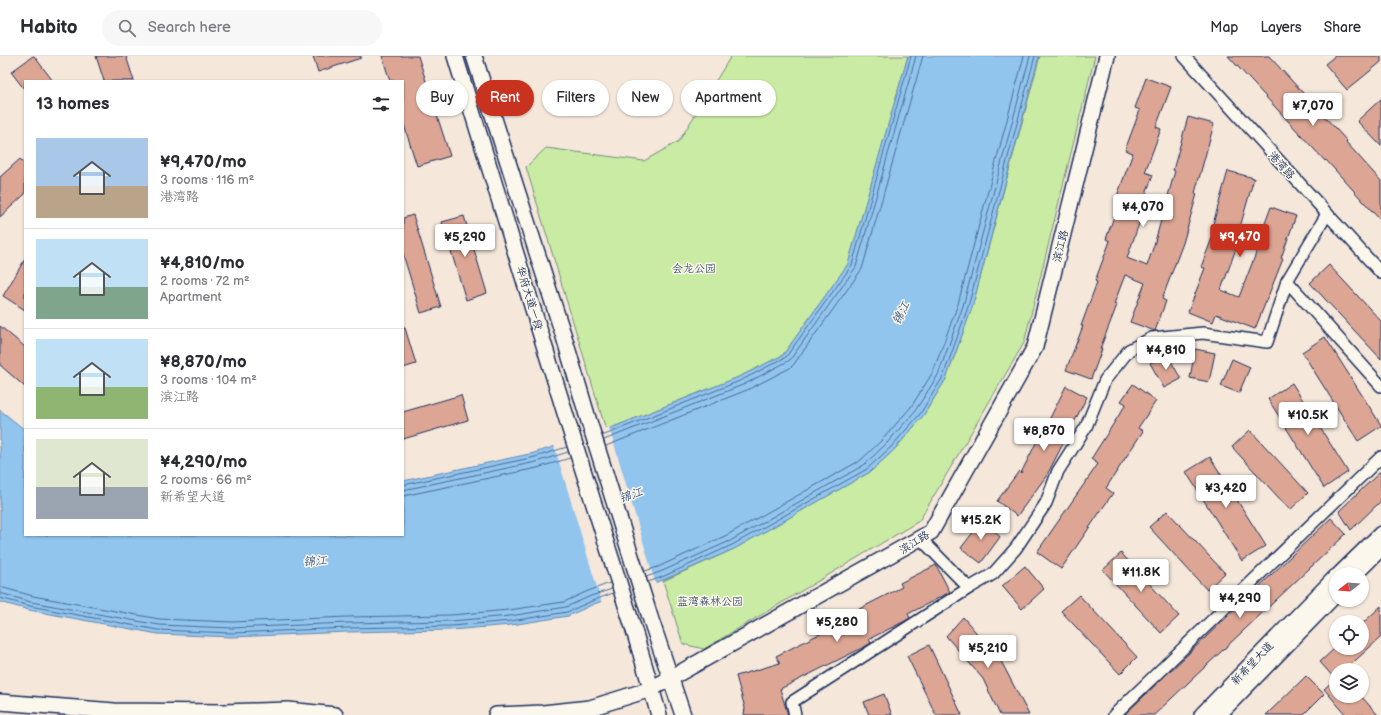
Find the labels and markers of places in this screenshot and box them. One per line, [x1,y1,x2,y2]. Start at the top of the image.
pin: ¥7,070 [1280,93,1346,127]
pin: ¥4,070 [1110,194,1176,228]
pin: ¥5,290 [432,224,498,258]
pin: ¥9,470 [1207,224,1273,258]
pin: ¥4,810 [1133,337,1199,371]
pin: ¥10.5K [1275,402,1341,436]
pin: ¥8,870 [1011,418,1077,452]
pin: ¥3,420 [1193,475,1259,509]
pin: ¥15.2K [948,507,1014,541]
pin: ¥11.8K [1108,559,1174,593]
pin: ¥4,290 [1207,585,1273,619]
pin: ¥5,280 [804,609,870,643]
pin: ¥5,210 [955,635,1021,669]

